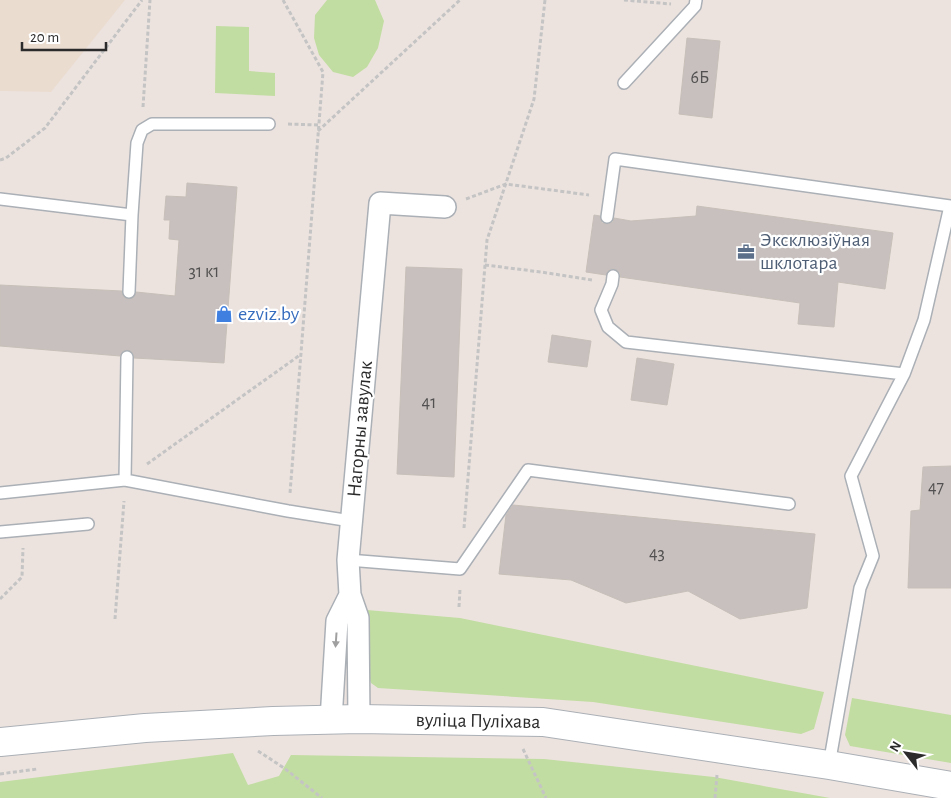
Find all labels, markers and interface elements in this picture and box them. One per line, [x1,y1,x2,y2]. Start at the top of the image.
scale bar [22,20,106,52]
text: 20 m [30,30,59,45]
house number: 6Б [691,69,709,87]
place label: Эксклюзіўная шклотара [760,230,870,273]
office icon: Эксклюзіўная шклотара [736,242,756,262]
house number: 31 к1 [188,263,220,281]
shop icon: ezviz.by [214,304,234,324]
place label: ezviz.by [238,304,300,324]
street label: Нагорны завулак [344,360,376,498]
house number: 41 [422,394,436,412]
house number: 47 [928,479,944,497]
house number: 43 [649,545,665,563]
one-way arrow [332,633,340,649]
street label: вуліца Пуліхава [415,710,541,732]
north arrow [881,728,931,778]
text: N [887,739,904,755]

